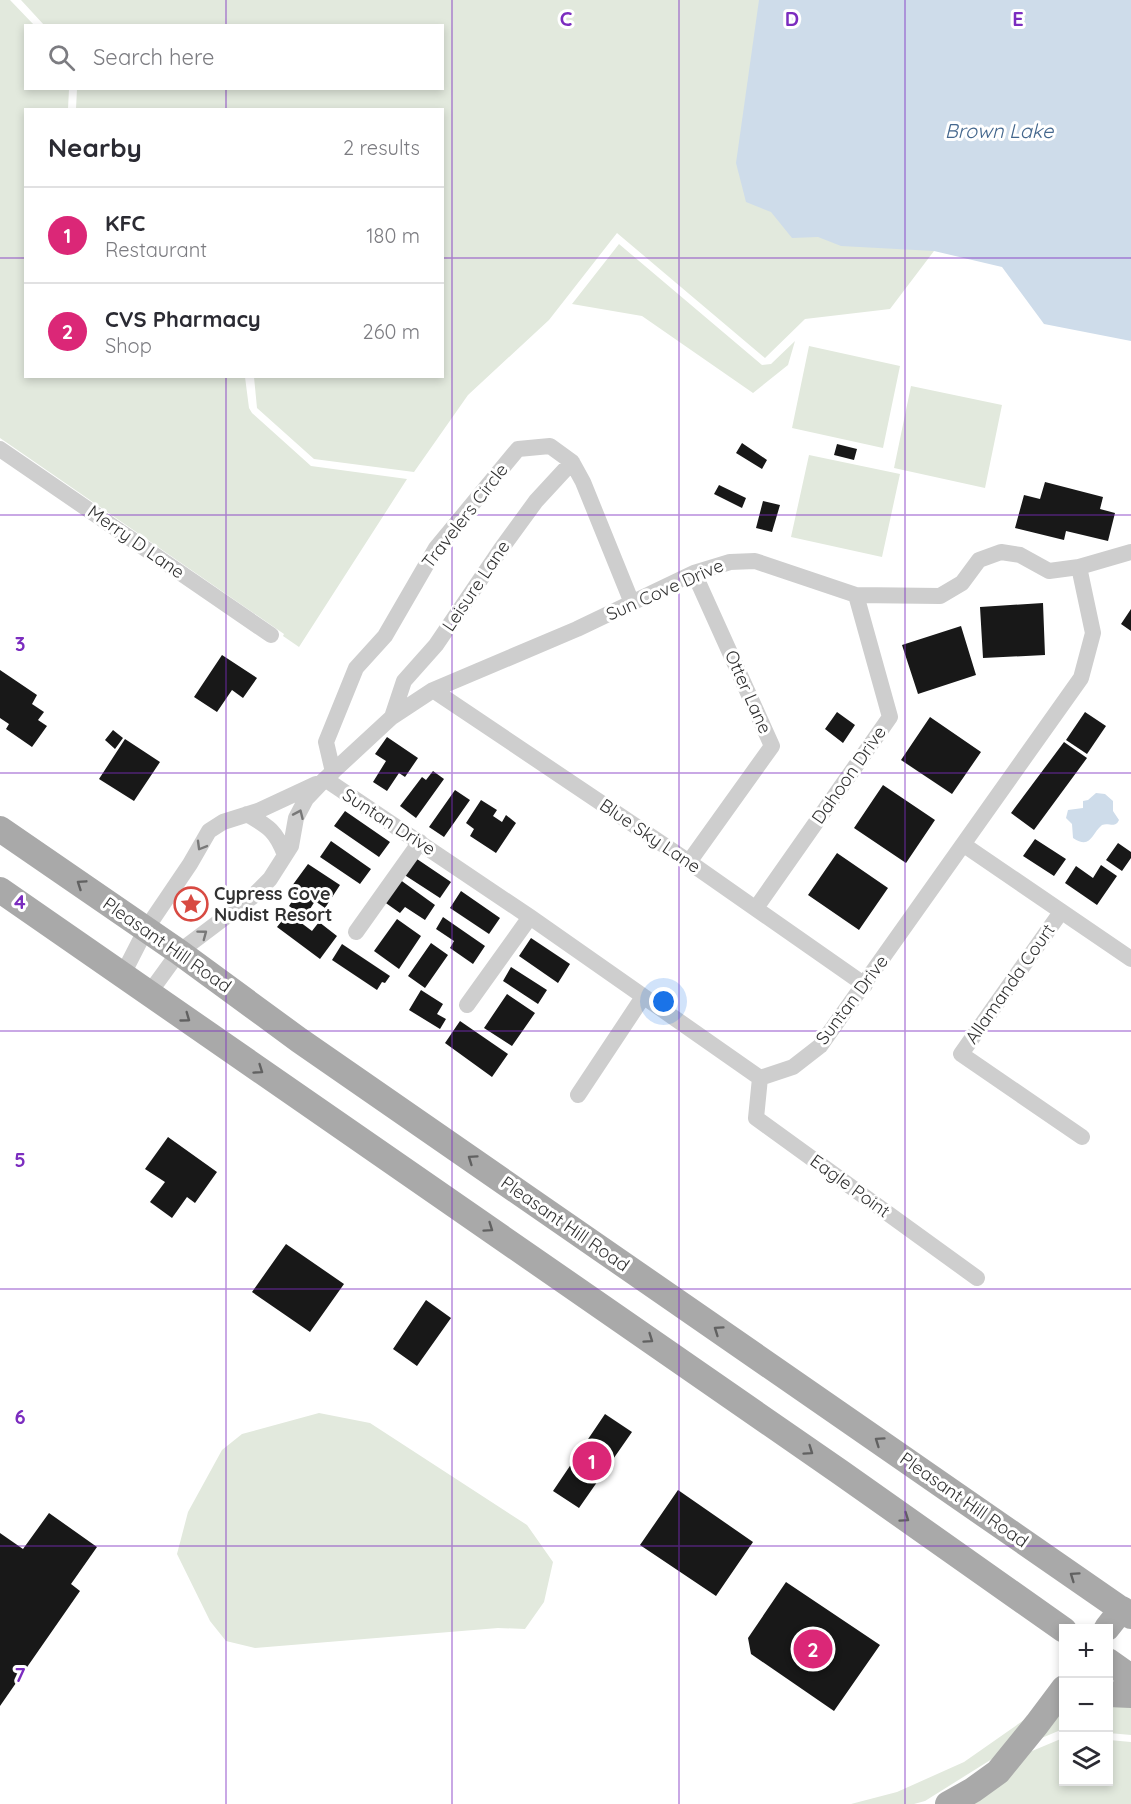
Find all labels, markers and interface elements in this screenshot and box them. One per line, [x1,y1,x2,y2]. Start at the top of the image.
text: C [560,6,573,31]
text: D [785,6,799,31]
text: E [1012,6,1024,31]
search box [24,24,444,90]
icon: search [45,41,78,74]
text: Search here [93,43,214,71]
water label: Brown Lake [945,118,1054,143]
text: Nearby [48,131,142,164]
text: 2 results [343,135,420,160]
text: KFC [105,209,145,237]
text: 1 [64,223,71,248]
text: 180 m [366,223,420,248]
text: Restaurant [105,237,207,262]
text: CVS Pharmacy [105,305,261,333]
text: 2 [62,319,73,344]
text: 260 m [363,319,420,344]
text: Shop [105,333,152,358]
street label: Travelers Circle [417,459,513,573]
street label: Merry D Lane [83,500,189,583]
street label: Leisure Lane [437,536,514,636]
street label: Sun Cove Drive [603,553,727,626]
text: 3 [15,631,25,656]
street label: Otter Lane [720,646,777,737]
street label: Dahoon Drive [806,721,891,828]
street label: Suntan Drive [338,783,440,860]
street label: Blue Sky Lane [595,793,705,878]
one-way arrow [292,809,304,820]
one-way arrow [196,840,208,850]
one-way arrow [76,881,87,892]
place label: Cypress Cove Nudist Resort [214,882,332,926]
place icon: Cypress Cove Nudist Resort [173,886,209,922]
text: 4 [14,889,26,914]
street label: Pleasant Hill Road [99,892,236,997]
street label: Allamanda Court [960,919,1060,1048]
one-way arrow [196,931,207,942]
street label: Suntan Drive [810,950,893,1049]
your location [649,987,678,1016]
one-way arrow [180,1011,191,1022]
one-way arrow [253,1062,264,1073]
text: 5 [14,1147,26,1172]
street label: Eagle Point [806,1149,895,1222]
one-way arrow [467,1155,478,1166]
street label: Pleasant Hill Road [497,1171,634,1276]
one-way arrow [482,1221,493,1232]
one-way arrow [714,1326,725,1337]
one-way arrow [643,1332,654,1343]
text: 6 [14,1404,26,1429]
one-way arrow [875,1437,886,1448]
pin: 1 [572,1438,612,1484]
one-way arrow [803,1444,814,1455]
street label: Pleasant Hill Road [896,1447,1033,1552]
one-way arrow [899,1511,910,1522]
one-way arrow [1069,1572,1080,1583]
map controls [1059,1624,1113,1786]
button: + [1059,1624,1113,1678]
pin: 2 [794,1626,832,1672]
text: 7 [15,1662,26,1687]
button: − [1059,1678,1113,1732]
button: layers [1059,1732,1113,1786]

